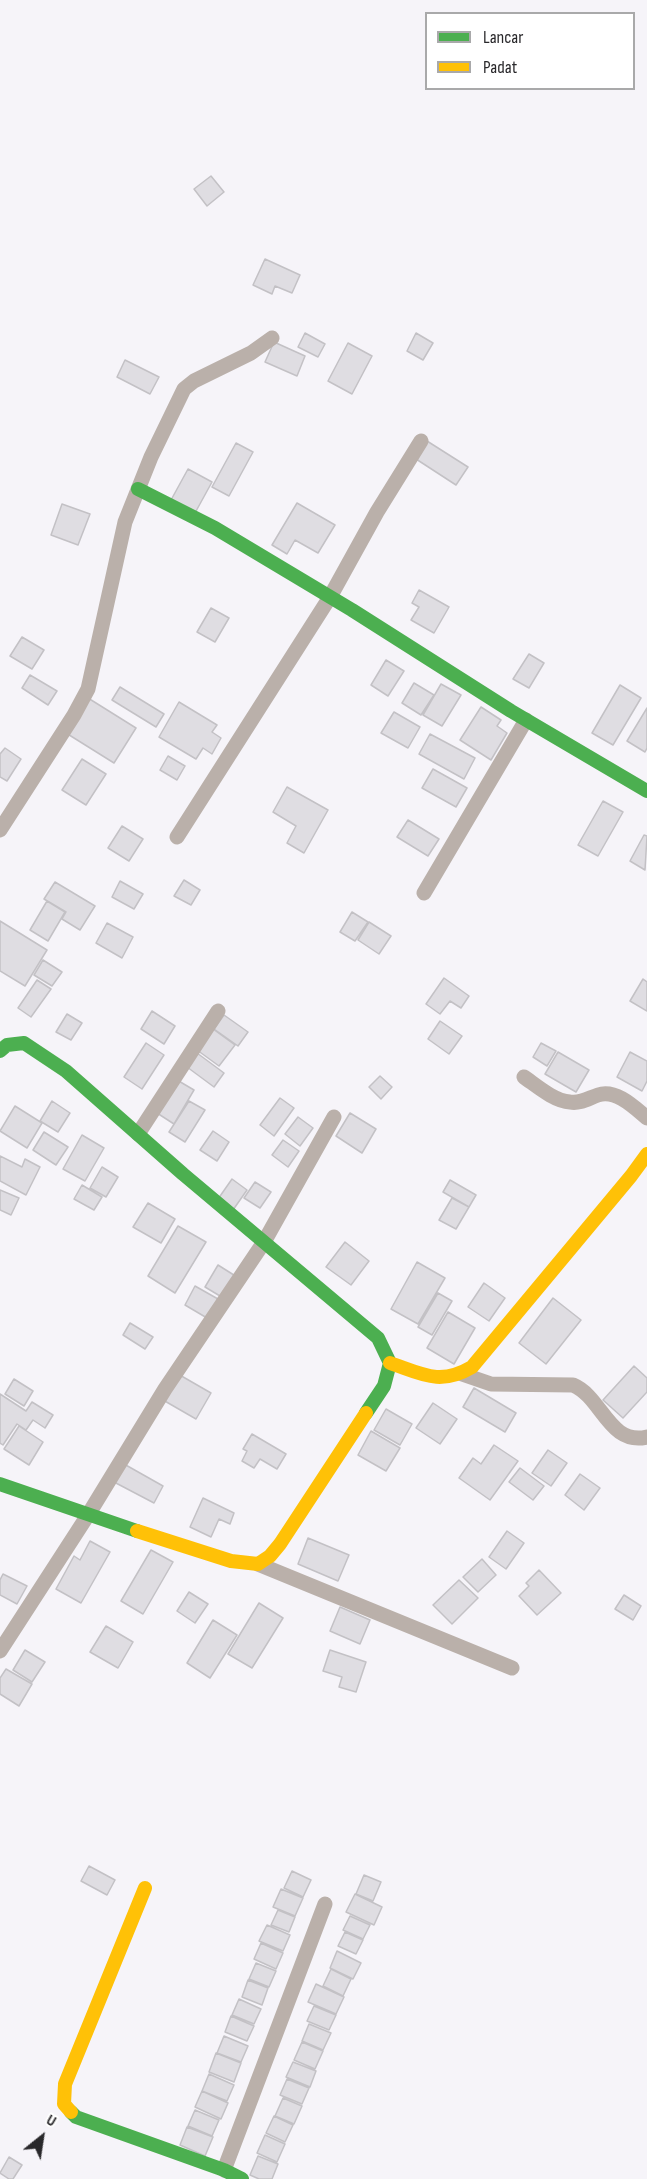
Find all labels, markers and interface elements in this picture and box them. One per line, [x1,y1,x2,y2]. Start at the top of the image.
legend [425,12,635,90]
text: Lancar [483,27,523,48]
text: Padat [483,57,517,78]
north arrow [12,2107,72,2167]
text: U [43,2111,60,2131]

